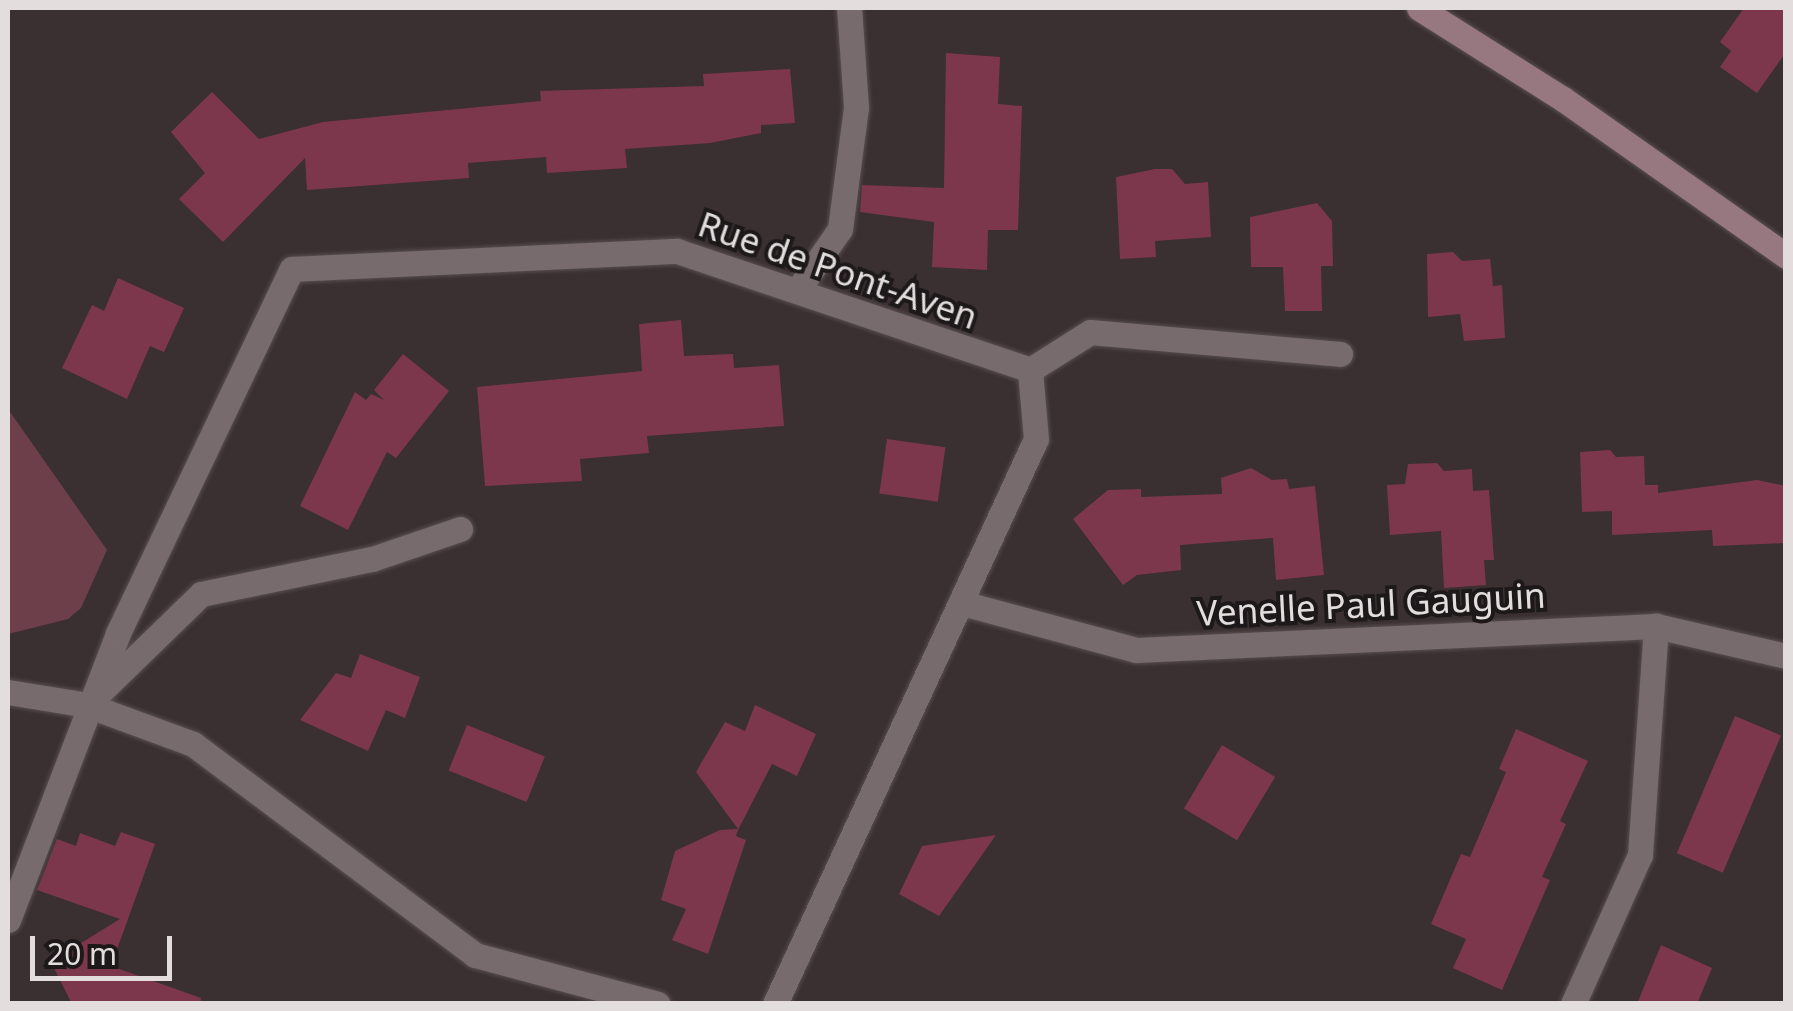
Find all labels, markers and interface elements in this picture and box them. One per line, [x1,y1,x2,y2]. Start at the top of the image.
street label: Rue de Pont-Aven [693,203,983,337]
street label: Venelle Paul Gauguin [1195,574,1547,634]
scale bar [35,916,178,978]
text: 20 m [47,933,117,974]

